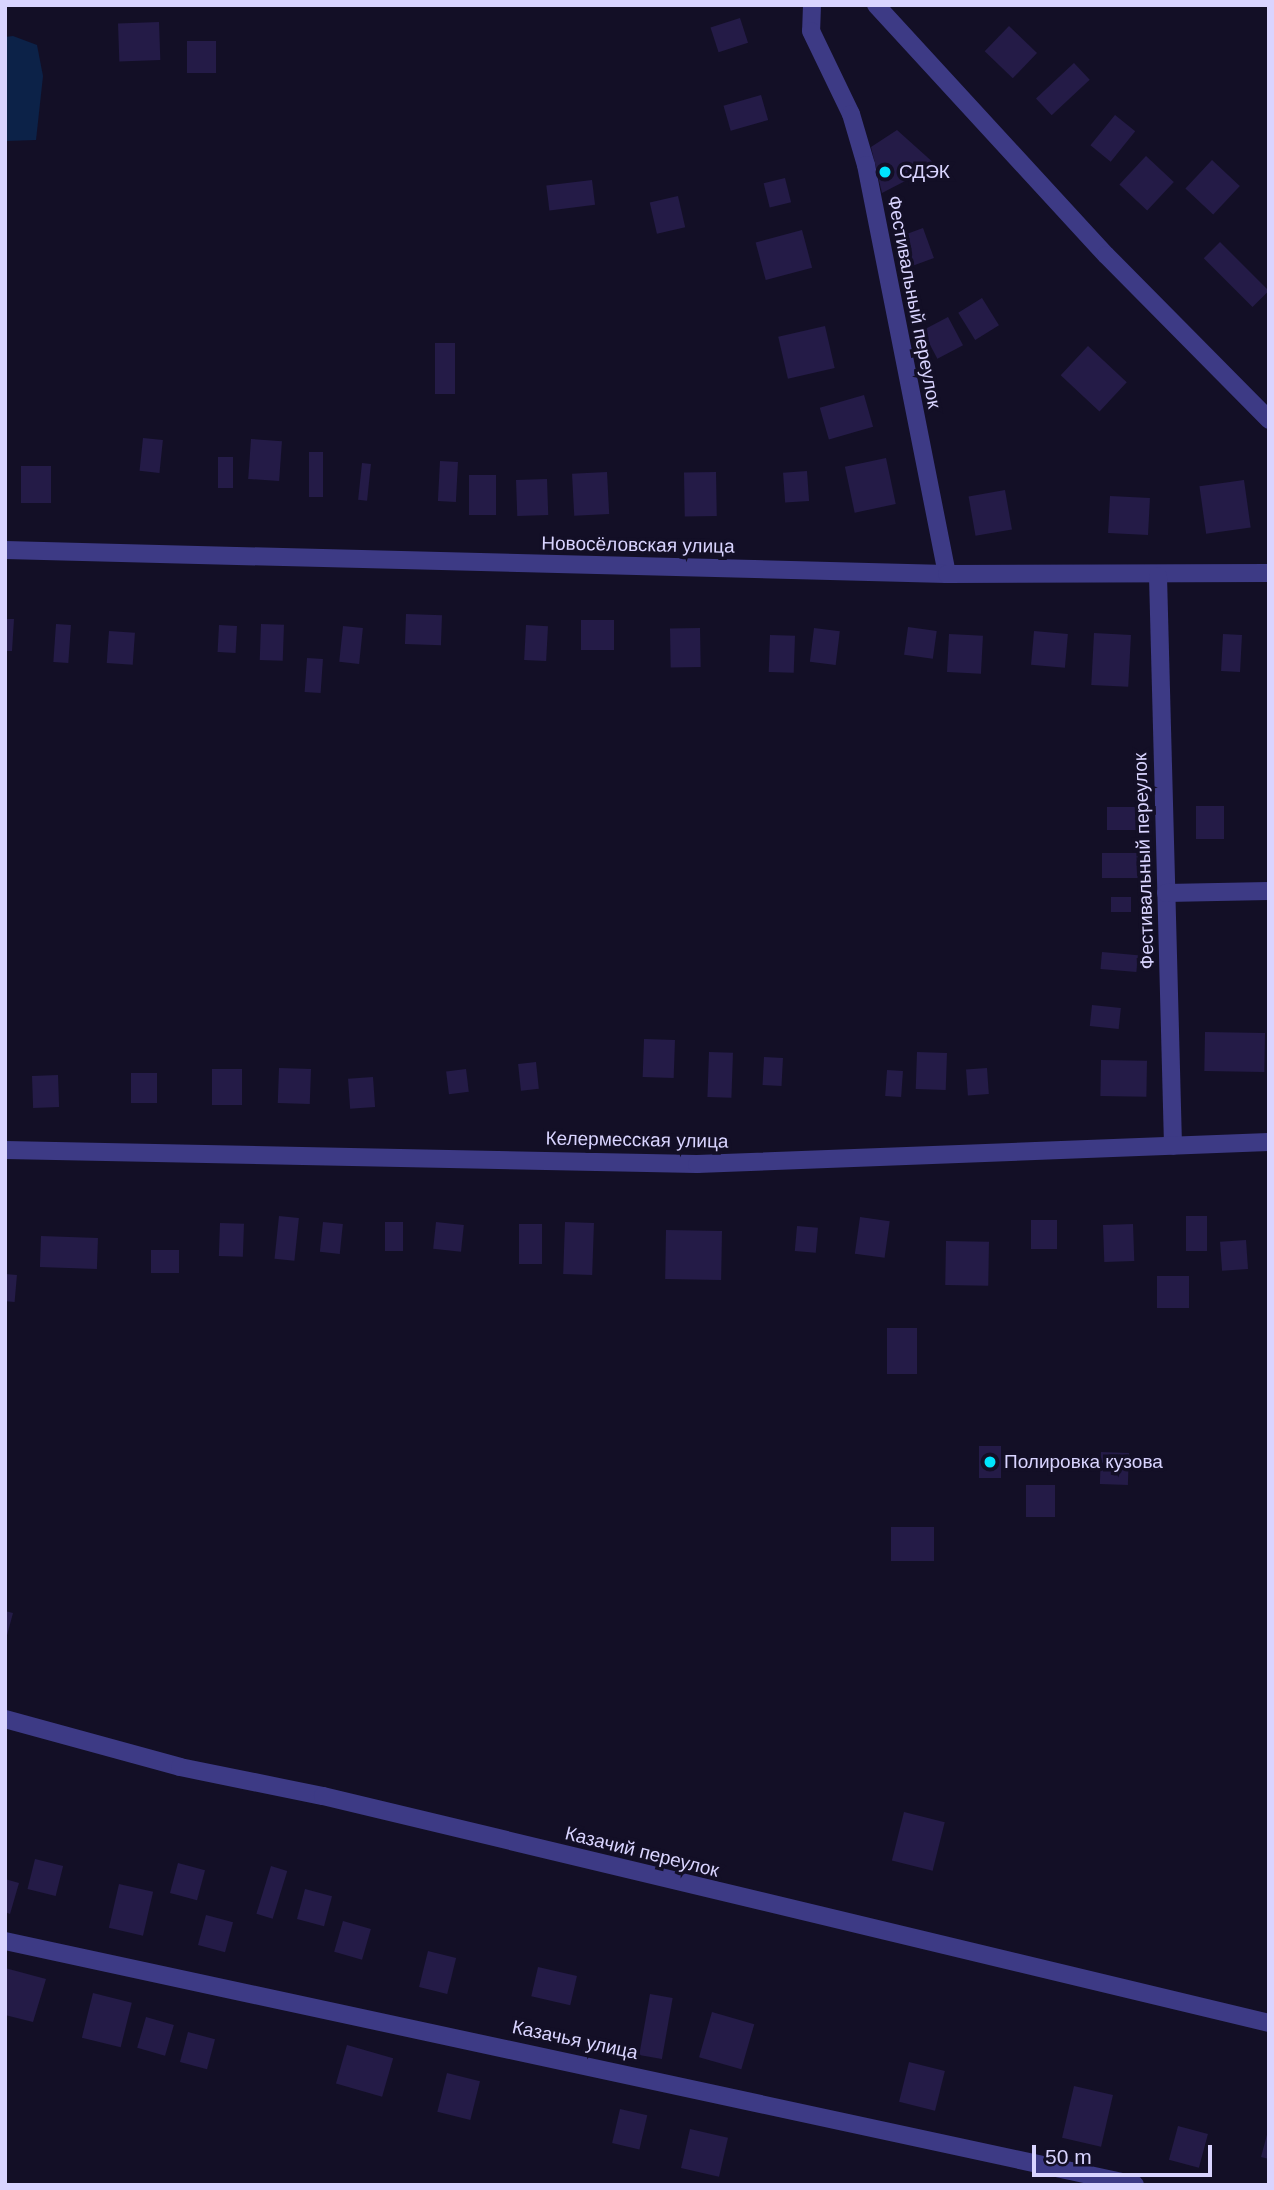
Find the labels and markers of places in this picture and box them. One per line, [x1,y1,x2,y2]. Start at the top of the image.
place label: СДЭК [899,161,950,183]
marker: СДЭК [877,164,893,180]
place label: Полировка кузова [1004,1451,1163,1473]
marker: Полировка кузова [982,1454,998,1470]

